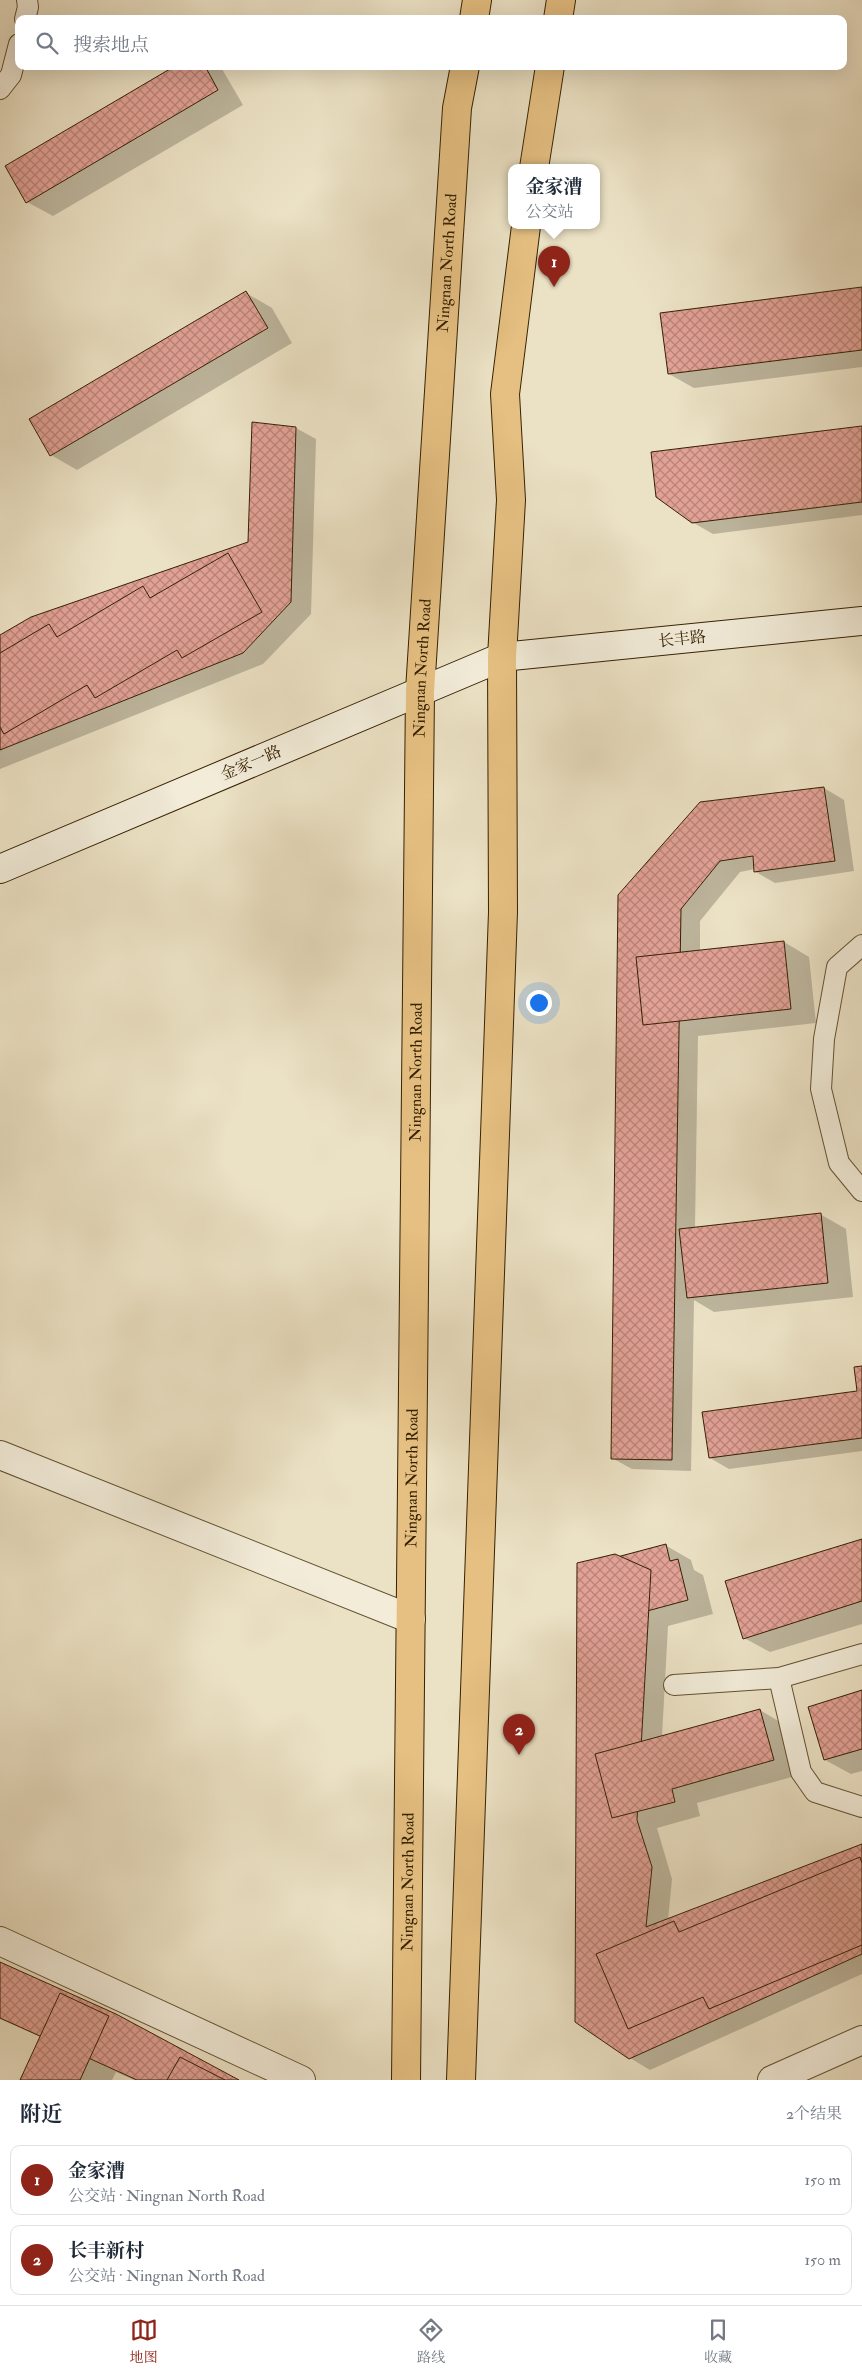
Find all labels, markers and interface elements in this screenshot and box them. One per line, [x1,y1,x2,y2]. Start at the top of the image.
search box [15,15,847,70]
icon: search [33,29,61,57]
text: 搜索地点 [73,33,149,57]
popup [508,164,600,229]
text: 金家漕 [525,175,583,199]
street label: Ningnan North Road [433,193,462,333]
text: 公交站 [525,202,574,222]
pin: 1 [538,246,570,287]
street label: Ningnan North Road [410,598,436,738]
street label: 长丰路 [657,627,707,651]
street label: 金家一路 [218,741,284,785]
your location [526,990,552,1016]
street label: Ningnan North Road [405,1002,427,1142]
street label: Ningnan North Road [401,1408,423,1548]
pin: 2 [503,1714,535,1755]
street label: Ningnan North Road [397,1812,419,1952]
text: 附近 [20,2101,62,2128]
text: 2个结果 [786,2104,842,2124]
text: 金家漕 [68,2159,125,2183]
text: 1 [34,2170,40,2190]
text: 150 m [804,2170,841,2190]
text: 公交站 · Ningnan North Road [68,2186,265,2206]
text: 长丰新村 [68,2239,144,2263]
text: 2 [33,2250,41,2270]
text: 150 m [804,2250,841,2270]
text: 公交站 · Ningnan North Road [68,2266,265,2286]
tab: 地图 [130,2316,158,2366]
tab: 路线 [417,2316,445,2366]
tab: 收藏 [704,2316,732,2366]

